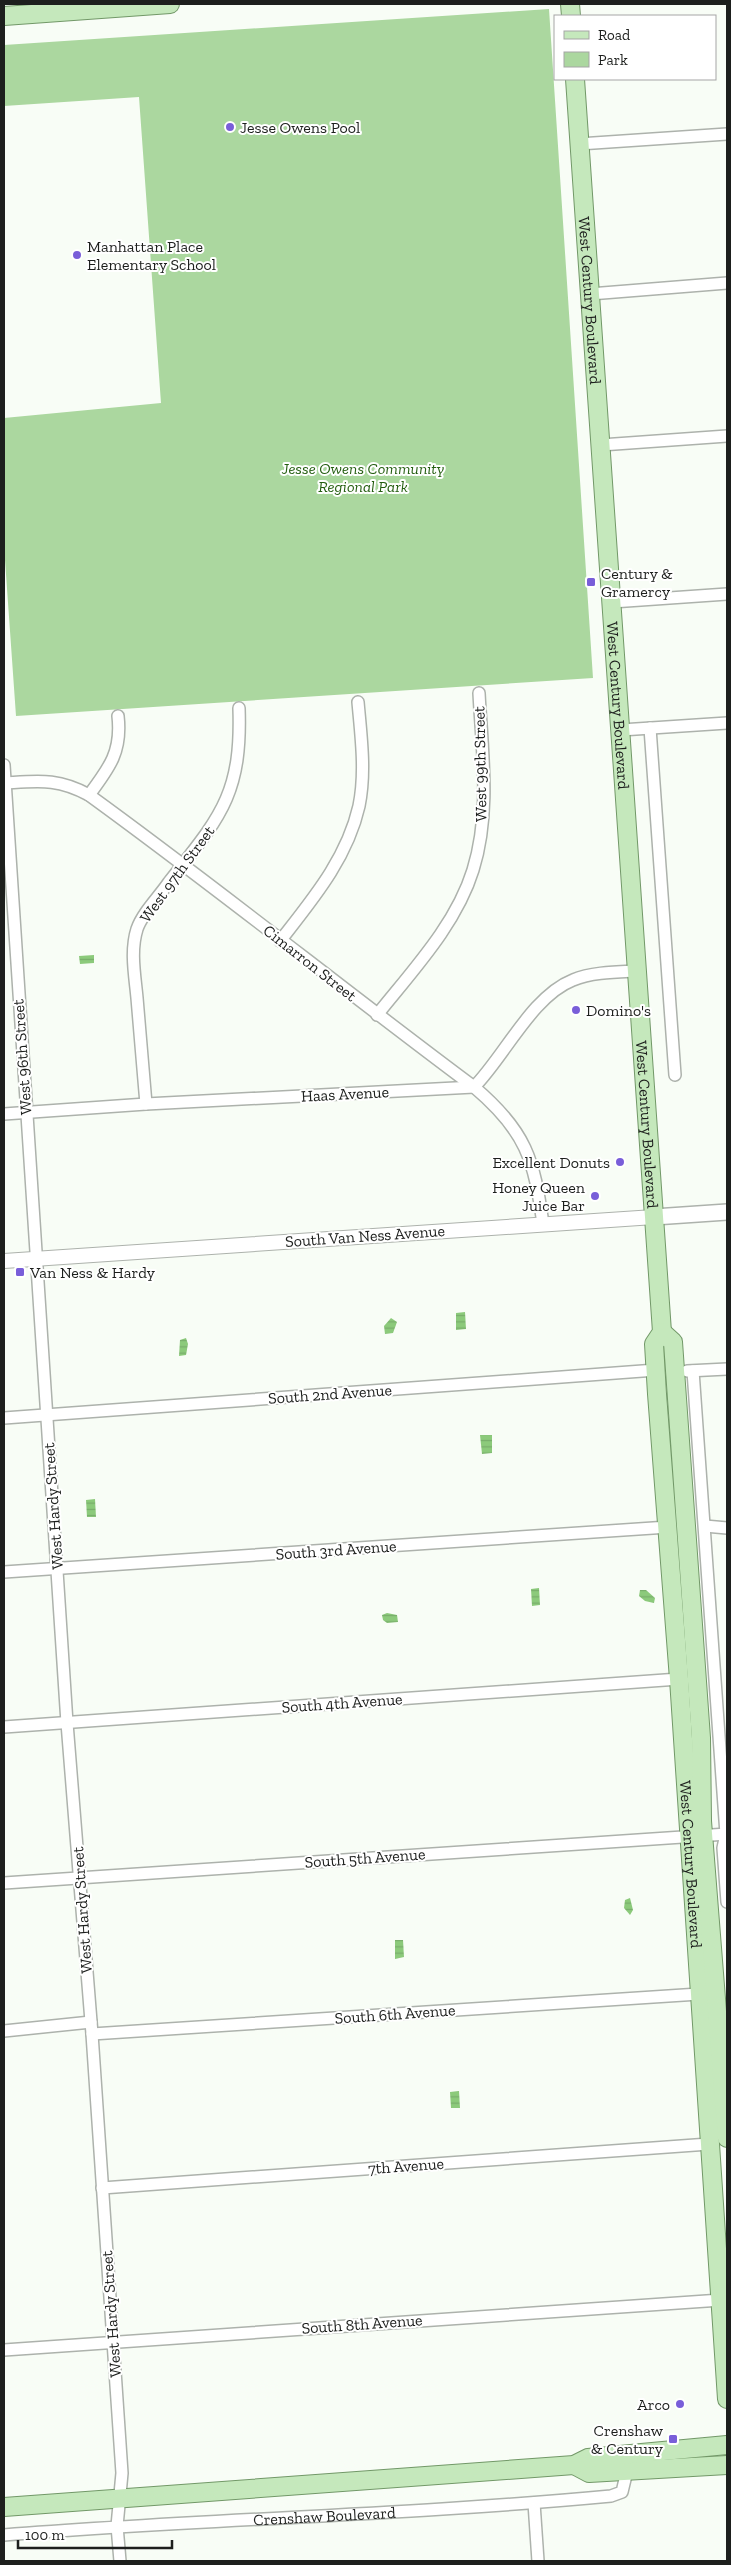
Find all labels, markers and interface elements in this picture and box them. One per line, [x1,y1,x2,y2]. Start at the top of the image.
legend [554,15,716,80]
text: Road [598,26,631,44]
text: Park [598,51,628,69]
place label: Jesse Owens Pool [240,118,360,137]
marker: Jesse Owens Pool [224,121,236,133]
street label: West Century Boulevard [575,216,606,385]
place label: Manhattan Place Elementary School [87,237,216,274]
marker: Manhattan Place Elementary School [71,249,83,261]
park label: Jesse Owens Community Regional Park [281,459,445,496]
place label: Century & Gramercy [601,564,673,601]
marker: Century & Gramercy [585,576,597,588]
street label: West Century Boulevard [603,621,634,790]
street label: West 99th Street [469,706,491,822]
street label: West 97th Street [136,822,218,926]
street label: Cimarron Street [260,921,360,1005]
street label: West 96th Street [8,999,36,1115]
place label: Domino's [586,1001,651,1020]
marker: Domino's [570,1004,582,1016]
street label: West Century Boulevard [632,1040,663,1209]
street label: Haas Avenue [300,1082,390,1106]
place label: Excellent Donuts [492,1153,610,1172]
marker: Excellent Donuts [614,1156,626,1168]
place label: Honey Queen Juice Bar [492,1178,586,1215]
marker: Honey Queen Juice Bar [589,1190,601,1202]
street label: South Van Ness Avenue [284,1221,446,1251]
place label: Van Ness & Hardy [29,1263,156,1282]
marker: Van Ness & Hardy [14,1266,26,1278]
street label: South 2nd Avenue [267,1380,393,1408]
street label: West Hardy Street [39,1442,67,1570]
street label: South 3rd Avenue [275,1536,397,1564]
street label: South 4th Avenue [281,1689,403,1717]
street label: West Century Boulevard [676,1780,706,1949]
street label: South 5th Avenue [304,1844,426,1872]
street label: West Hardy Street [68,1846,96,1974]
street label: South 6th Avenue [334,2000,456,2028]
street label: 7th Avenue [367,2154,445,2178]
street label: West Hardy Street [97,2250,125,2378]
street label: South 8th Avenue [301,2310,423,2338]
place label: Arco [637,2395,670,2414]
marker: Arco [674,2398,686,2410]
place label: Crenshaw & Century [591,2421,664,2458]
marker: Crenshaw & Century [667,2433,679,2445]
street label: Crenshaw Boulevard [253,2502,396,2529]
scale bar [18,2518,171,2550]
text: 100 m [25,2526,64,2544]

